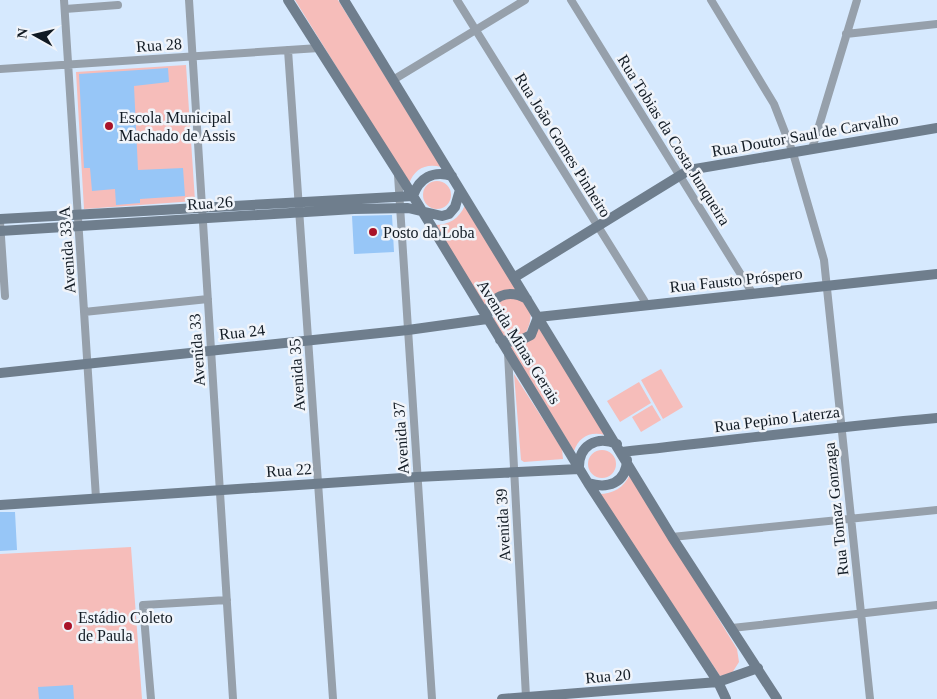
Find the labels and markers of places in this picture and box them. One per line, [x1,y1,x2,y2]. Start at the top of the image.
place label: Escola Municipal Machado de Assis [119,109,235,144]
marker: Escola Municipal Machado de Assis [103,120,115,132]
place label: Posto da Loba [383,224,475,241]
marker: Posto da Loba [367,226,379,238]
place label: Estádio Coleto de Paula [78,609,173,644]
marker: Estádio Coleto de Paula [62,620,74,632]

